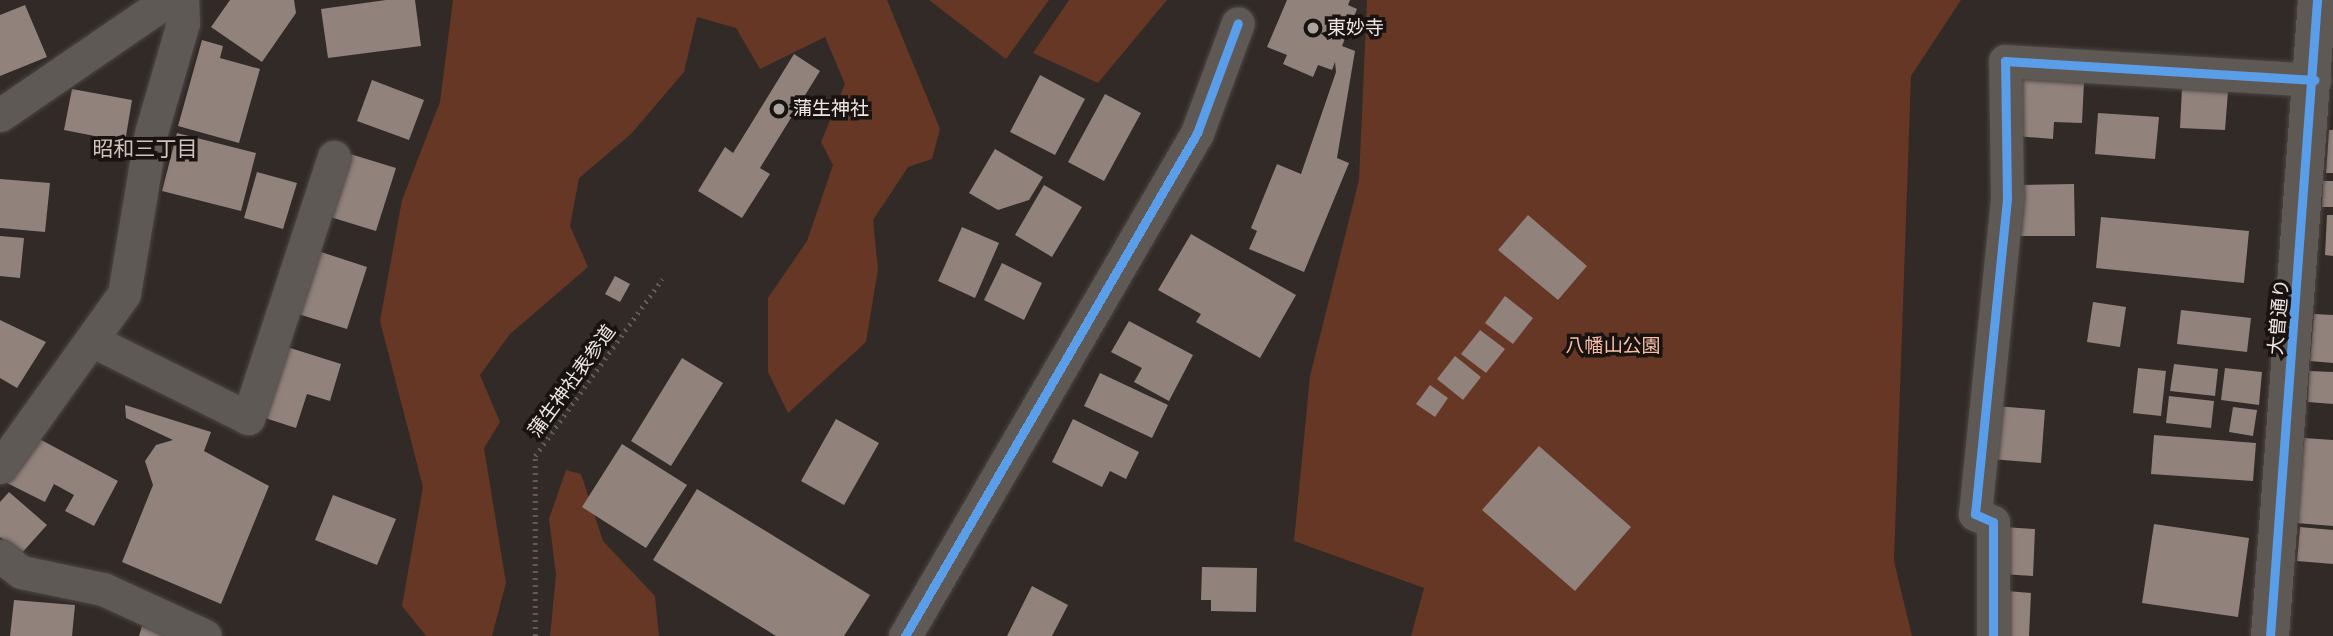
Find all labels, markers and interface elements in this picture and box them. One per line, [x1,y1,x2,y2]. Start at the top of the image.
place label: 東妙寺 [1327,17,1384,39]
marker: 東妙寺 [1305,20,1321,36]
place label: 蒲生神社 [793,98,869,120]
marker: 蒲生神社 [771,101,787,117]
district label: 昭和三丁目 [93,136,197,162]
street label: 大曽通り [2264,278,2294,356]
street label: 蒲生神社表参道 [524,320,620,442]
park label: 八幡山公園 [1566,335,1660,357]

